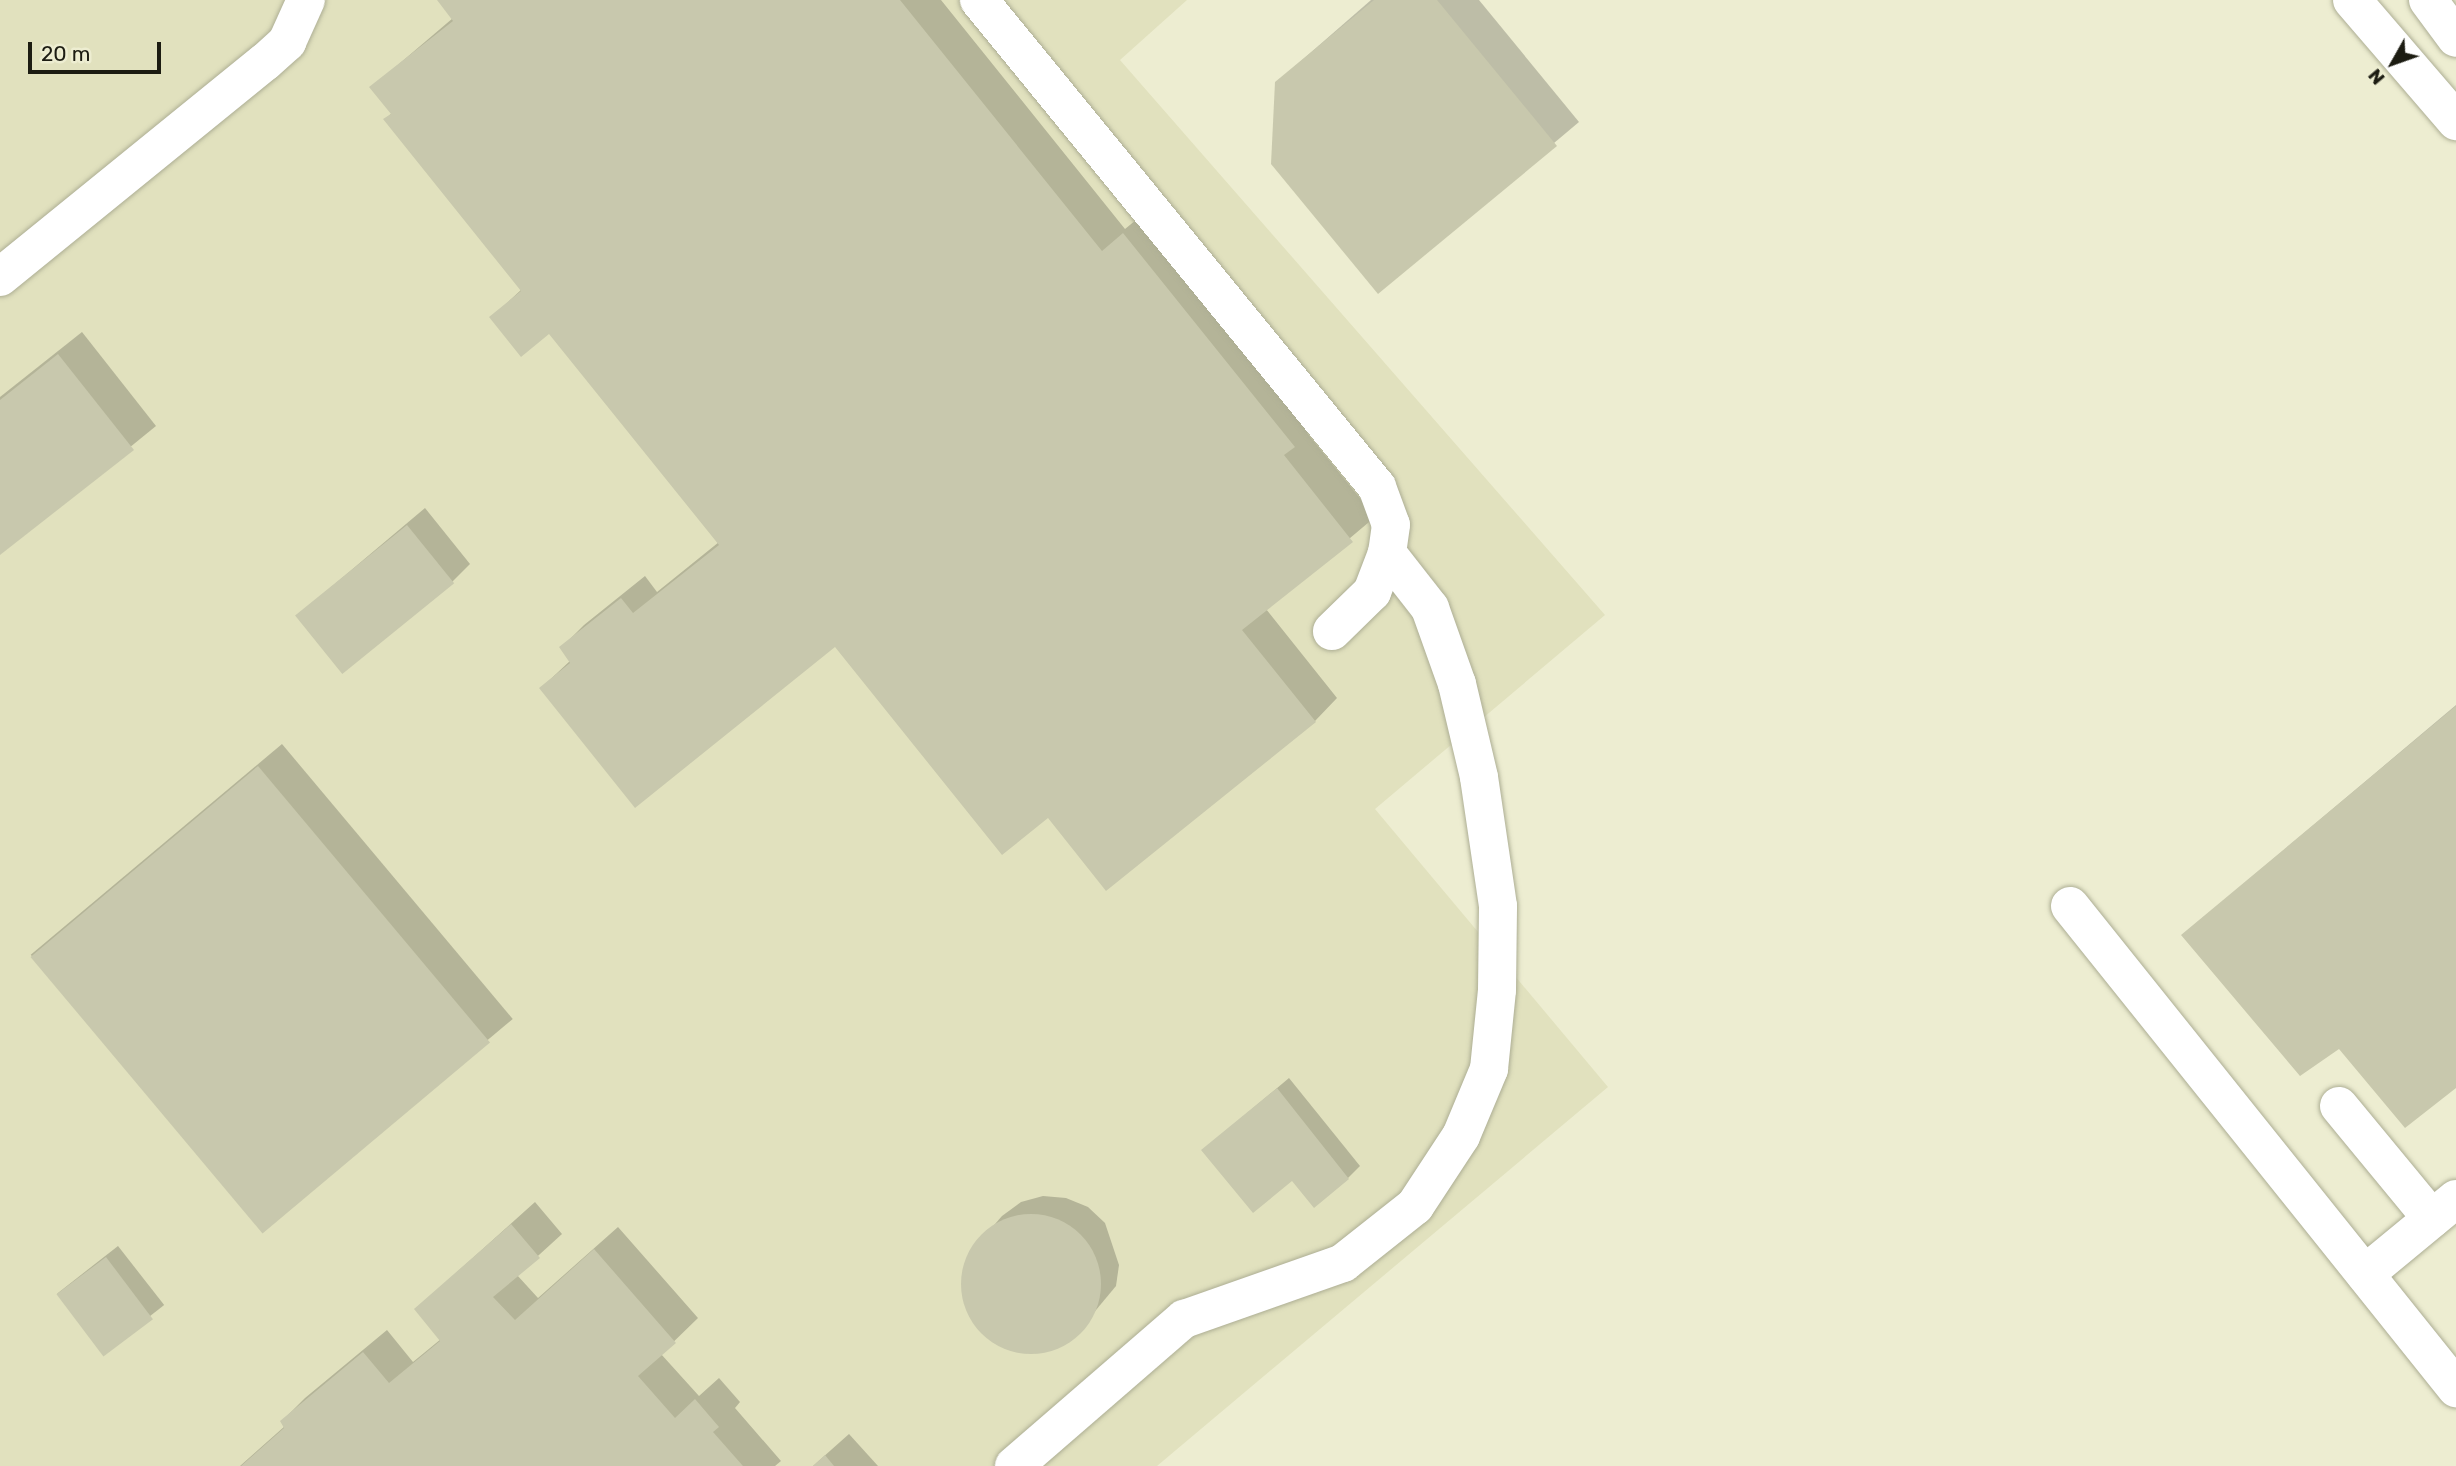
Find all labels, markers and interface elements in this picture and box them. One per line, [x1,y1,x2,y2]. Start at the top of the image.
scale bar [32,28,164,72]
north arrow [2358,28,2428,98]
text: 20 m [41,41,90,66]
text: N [2363,64,2390,89]

